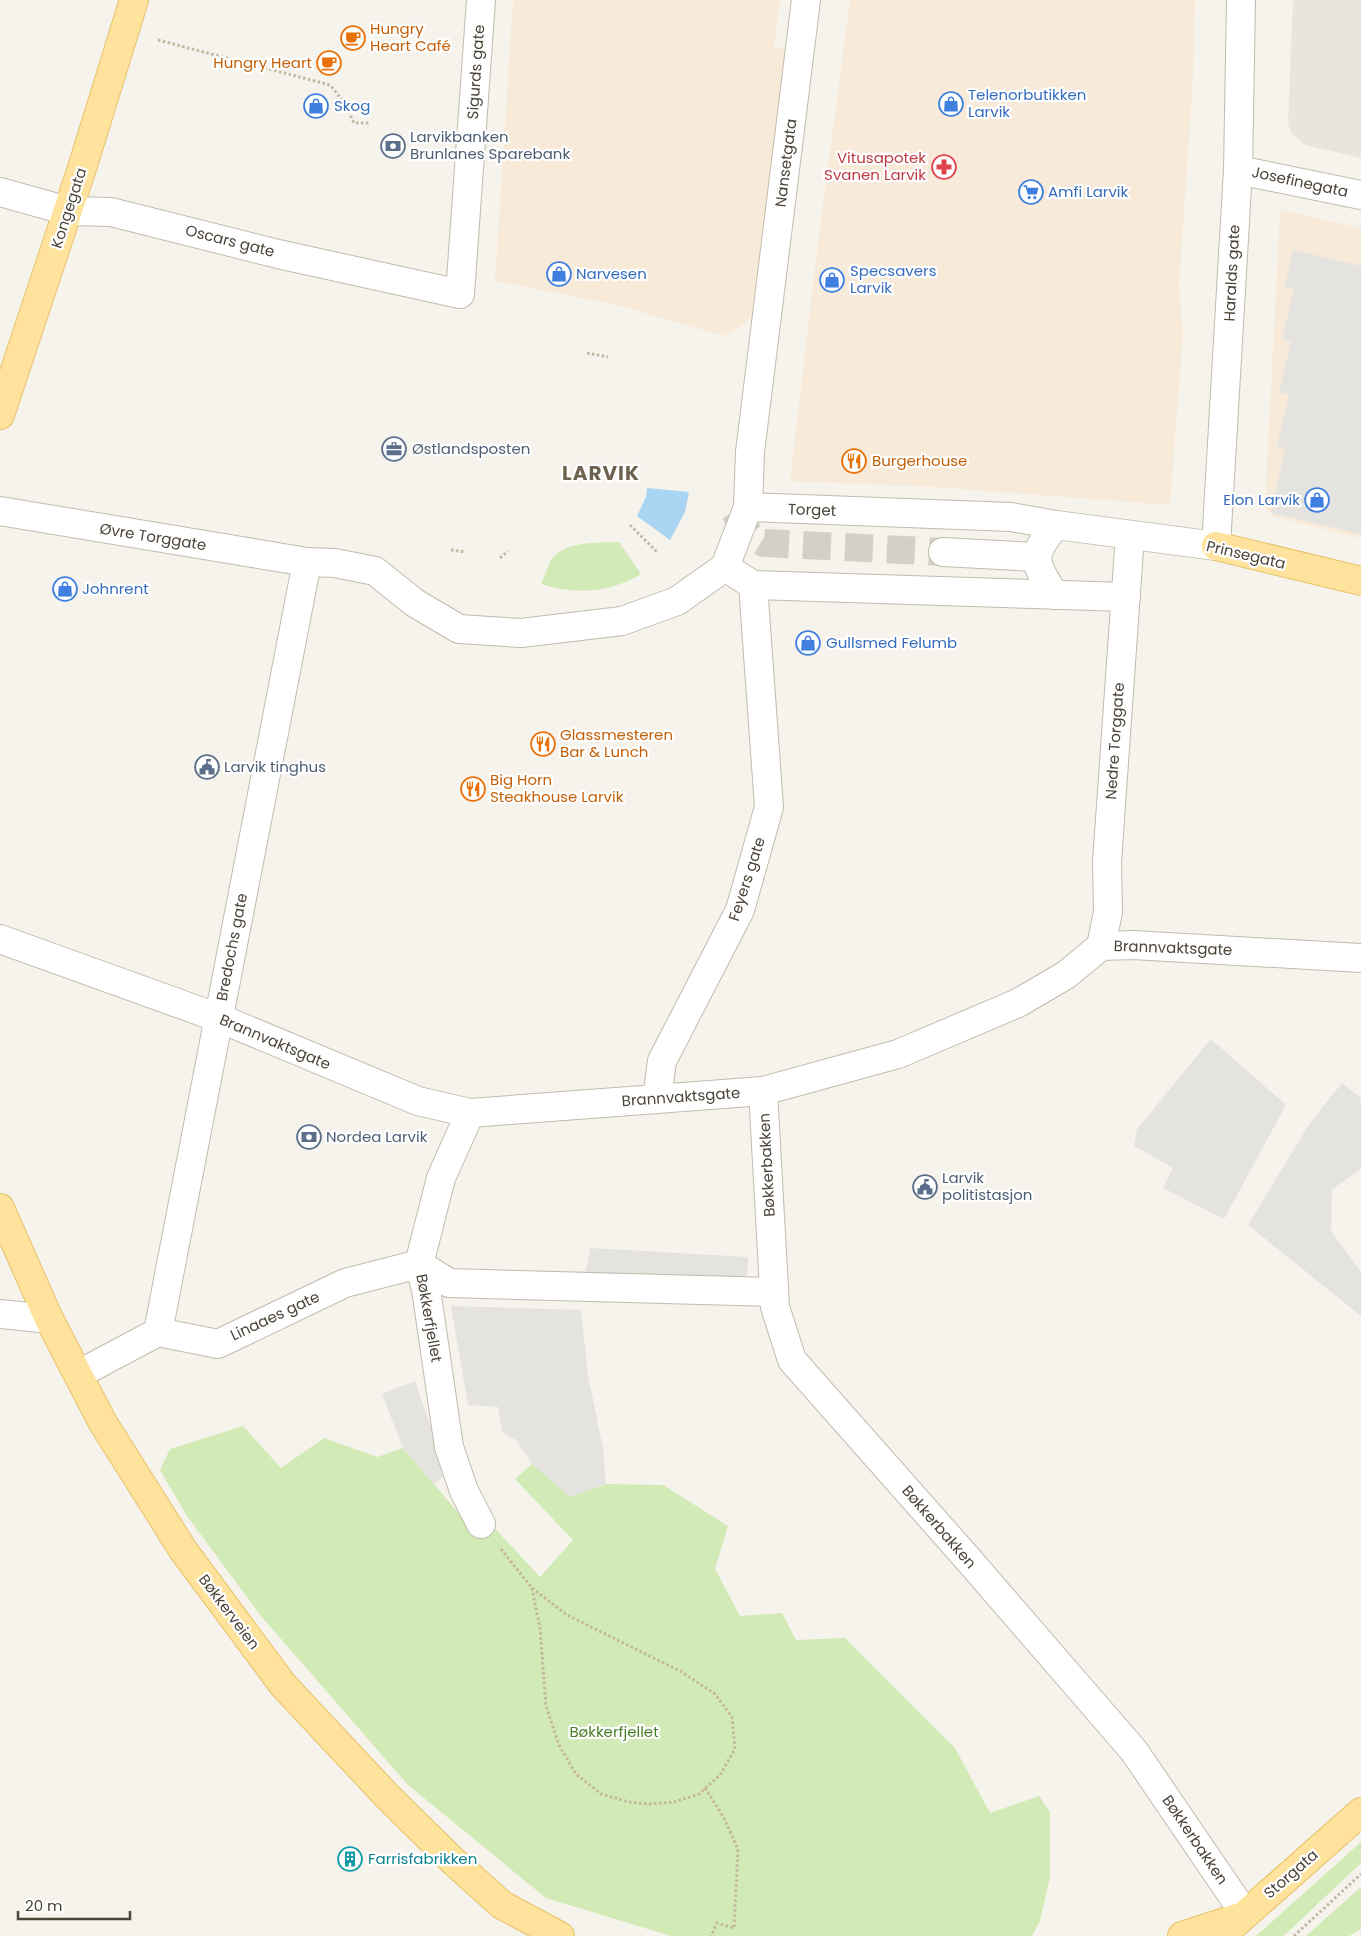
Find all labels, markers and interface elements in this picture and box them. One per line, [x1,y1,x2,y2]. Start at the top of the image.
place label: Hungry Heart Café [370,18,451,56]
street label: Sigurds gate [462,24,489,120]
cafe icon: Hungry Heart Café [340,25,366,51]
cafe icon: Hungry Heart [316,50,342,76]
place label: Hungry Heart [213,52,312,73]
place label: Telenorbutikken Larvik [968,84,1086,122]
shop icon: Telenorbutikken Larvik [938,91,964,117]
shop icon: Skog [303,93,329,119]
place label: Skog [334,95,370,116]
street label: Nansetgata [770,118,801,208]
place label: Larvikbanken Brunlanes Sparebank [410,126,570,164]
bank icon: Larvikbanken Brunlanes Sparebank [380,133,406,159]
place label: Vitusapotek Svanen Larvik [824,147,926,185]
pharmacy icon: Vitusapotek Svanen Larvik [931,154,957,180]
street label: Josefinegata [1250,161,1350,202]
street label: Kongegata [46,165,91,251]
supermarket icon: Amfi Larvik [1018,179,1044,205]
place label: Amfi Larvik [1048,181,1129,202]
street label: Oscars gate [183,219,277,262]
street label: Haralds gate [1218,224,1245,322]
place label: Specsavers Larvik [850,260,937,298]
shop icon: Narvesen [546,261,572,287]
place label: Narvesen [576,263,647,284]
shop icon: Specsavers Larvik [819,267,845,293]
office icon: Østlandsposten [381,436,407,462]
place label: Østlandsposten [412,438,530,459]
restaurant icon: Burgerhouse [841,448,867,474]
place label: Burgerhouse [872,450,967,471]
district label: LARVIK [562,459,640,487]
shop icon: Elon Larvik [1304,487,1330,513]
place label: Elon Larvik [1223,489,1300,510]
street label: Torget [788,498,836,521]
street label: Øvre Torggate [98,518,208,555]
street label: Prinsegata [1204,535,1288,574]
shop icon: Johnrent [52,576,78,602]
place label: Johnrent [82,578,149,599]
shop icon: Gullsmed Felumb [795,630,821,656]
place label: Gullsmed Felumb [826,632,957,653]
street label: Nedre Torggate [1100,682,1129,800]
place label: Glassmesteren Bar & Lunch [560,724,673,762]
restaurant icon: Glassmesteren Bar & Lunch [530,731,556,757]
public building icon: Larvik tinghus [194,754,220,780]
place label: Larvik tinghus [224,756,326,777]
place label: Big Horn Steakhouse Larvik [490,769,624,807]
restaurant icon: Big Horn Steakhouse Larvik [460,776,486,802]
street label: Feyers gate [723,834,770,923]
street label: Bredochs gate [211,891,252,1003]
street label: Brannvaktsgate [1113,935,1233,960]
street label: Brannvaktsgate [216,1009,334,1074]
street label: Brannvaktsgate [621,1082,741,1111]
street label: Bøkkerbakken [753,1113,780,1217]
bank icon: Nordea Larvik [296,1124,322,1150]
place label: Nordea Larvik [326,1126,428,1147]
place label: Larvik politistasjon [942,1167,1032,1205]
public building icon: Larvik politistasjon [912,1174,938,1200]
street label: Bøkkerfjellet [411,1272,448,1364]
street label: Linaaes gate [227,1286,323,1345]
street label: Bøkkerbakken [897,1481,981,1573]
street label: Bøkkerveien [194,1570,265,1654]
park label: Bøkkerfjellet [569,1721,659,1742]
street label: Bøkkerbakken [1158,1791,1233,1889]
street label: Storgata [1259,1844,1322,1903]
building icon: Farrisfabrikken [337,1846,363,1872]
place label: Farrisfabrikken [368,1848,477,1869]
scale bar [18,1888,130,1920]
text: 20 m [25,1895,63,1916]

